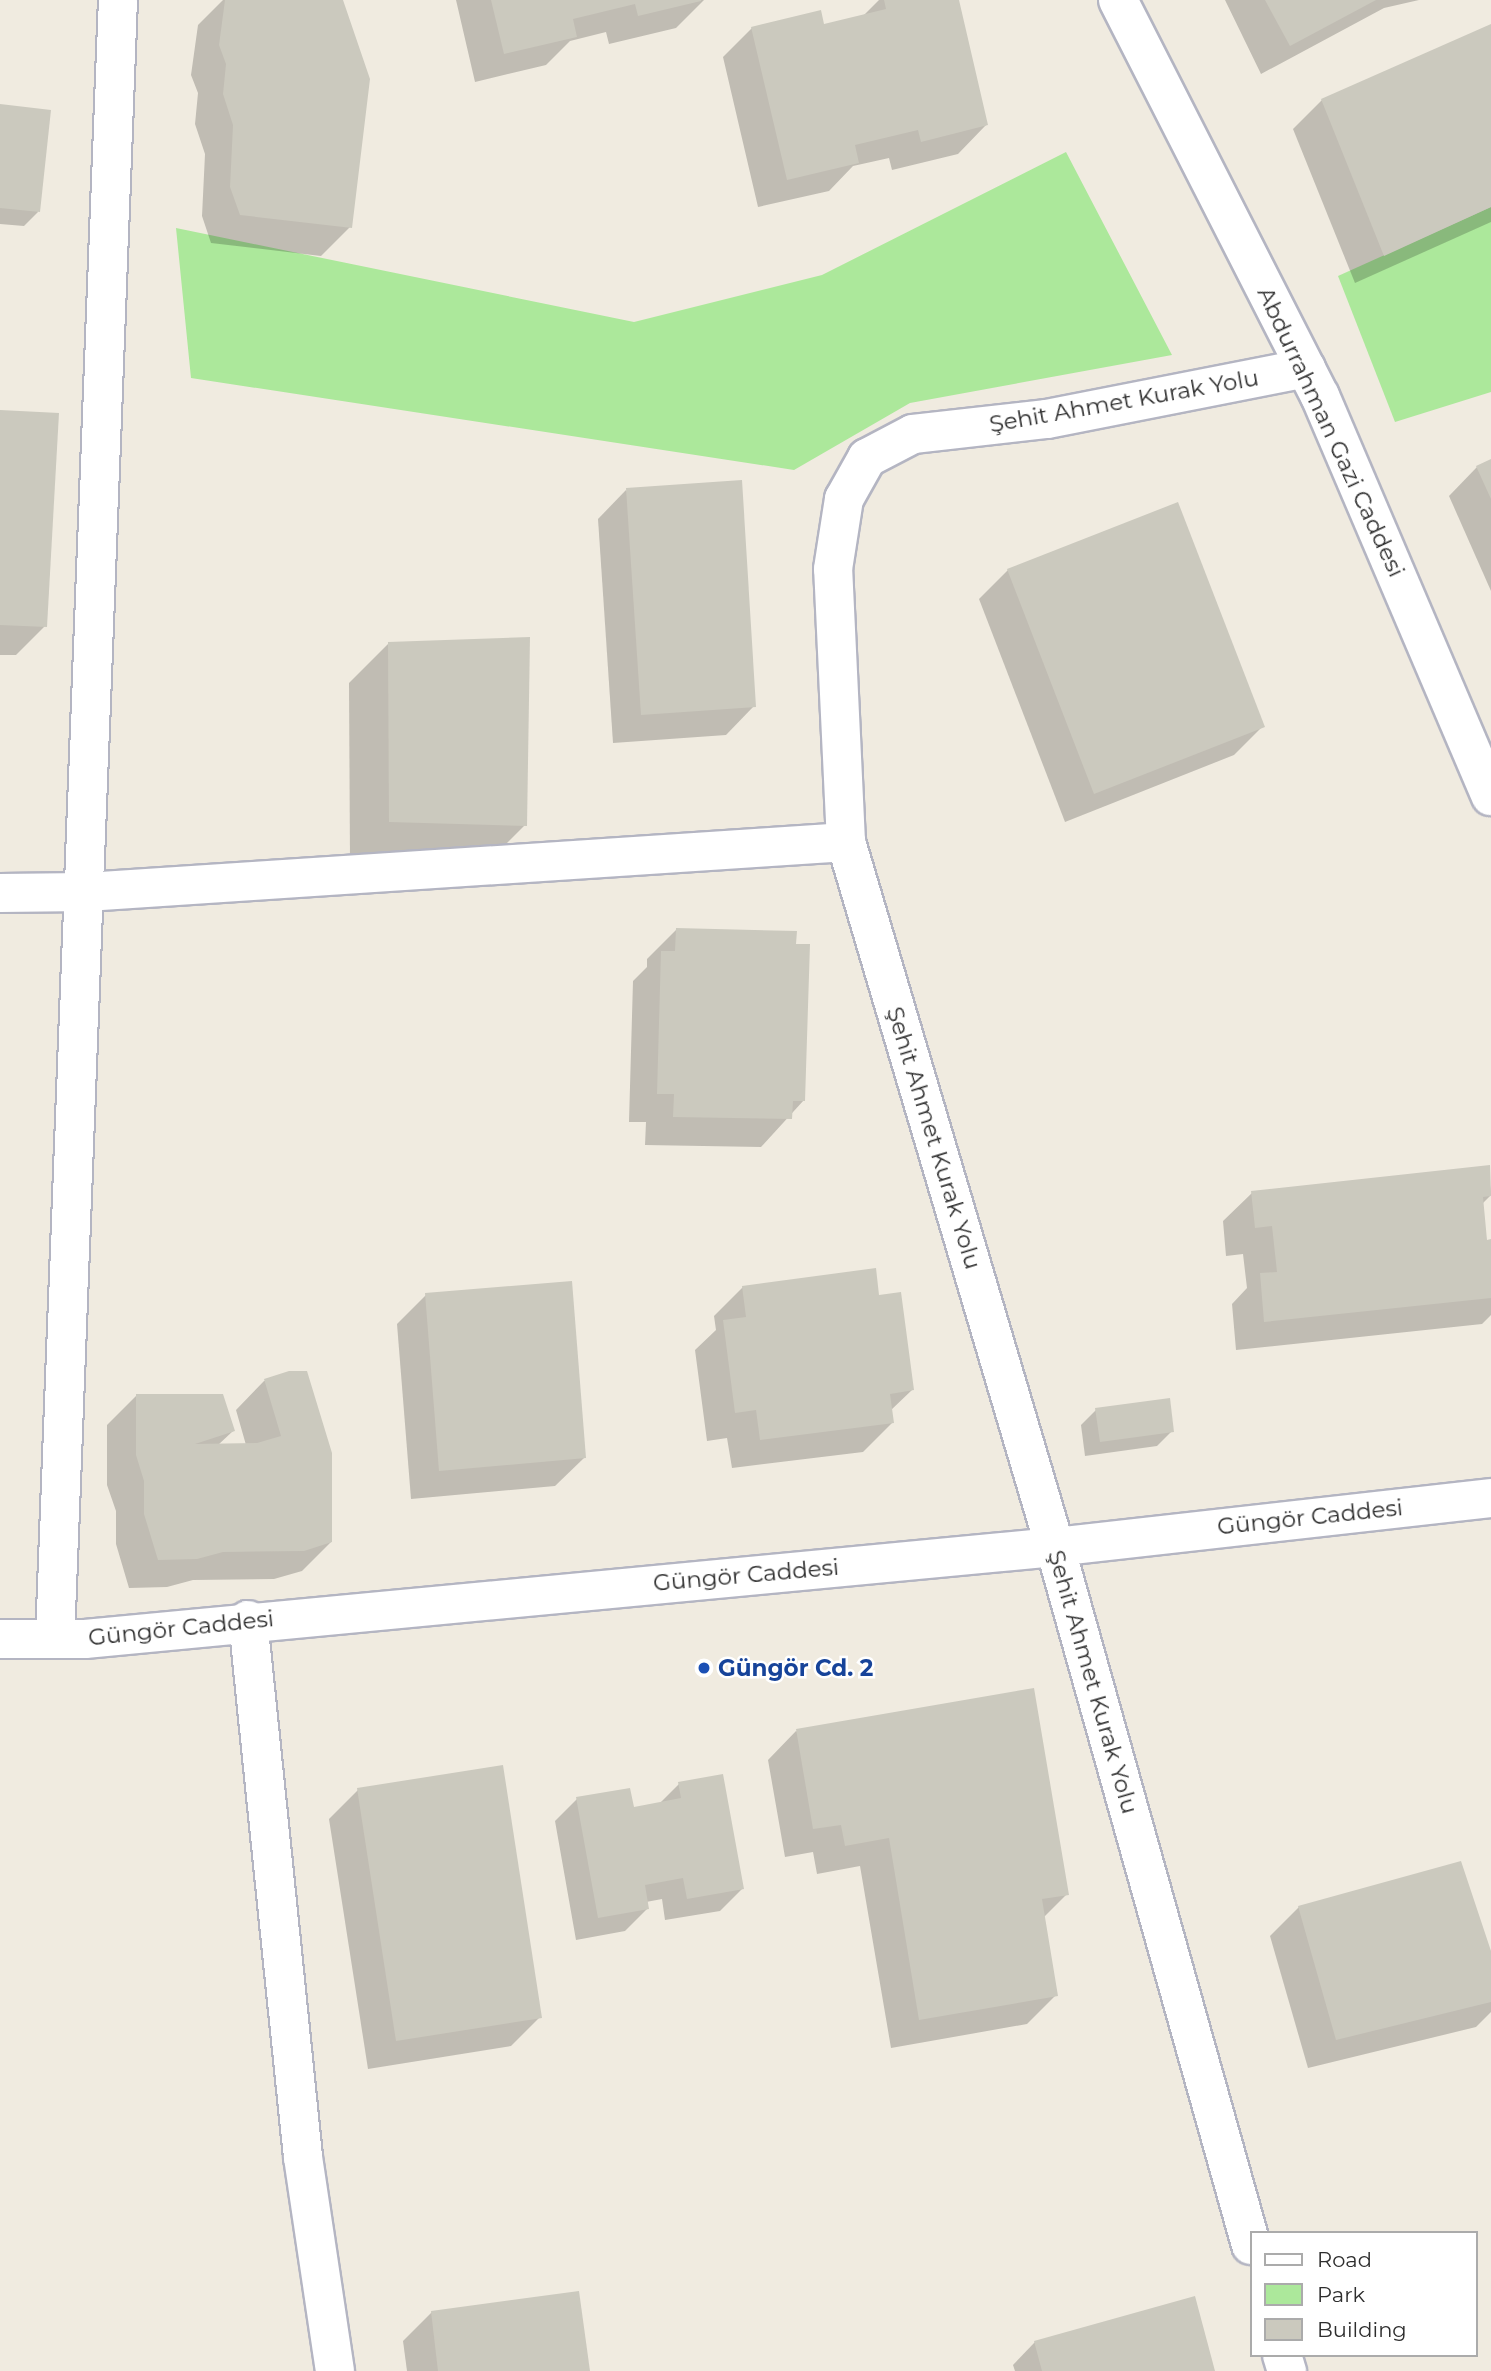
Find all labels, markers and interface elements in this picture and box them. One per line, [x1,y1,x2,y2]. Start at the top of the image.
street label: Abdurrahman Gazi Caddesi [1252,283,1410,581]
street label: Şehit Ahmet Kurak Yolu [987,364,1261,438]
street label: Şehit Ahmet Kurak Yolu [881,1003,987,1273]
street label: Güngör Caddesi [1216,1494,1404,1540]
street label: Şehit Ahmet Kurak Yolu [1042,1547,1144,1817]
street label: Güngör Caddesi [652,1553,840,1597]
street label: Güngör Caddesi [87,1605,275,1651]
place label: Güngör Cd. 2 [718,1654,873,1682]
marker: Güngör Cd. 2 [696,1660,712,1676]
legend [1250,2231,1477,2357]
text: Road [1317,2247,1372,2272]
text: Park [1317,2282,1365,2307]
text: Building [1317,2317,1407,2342]

